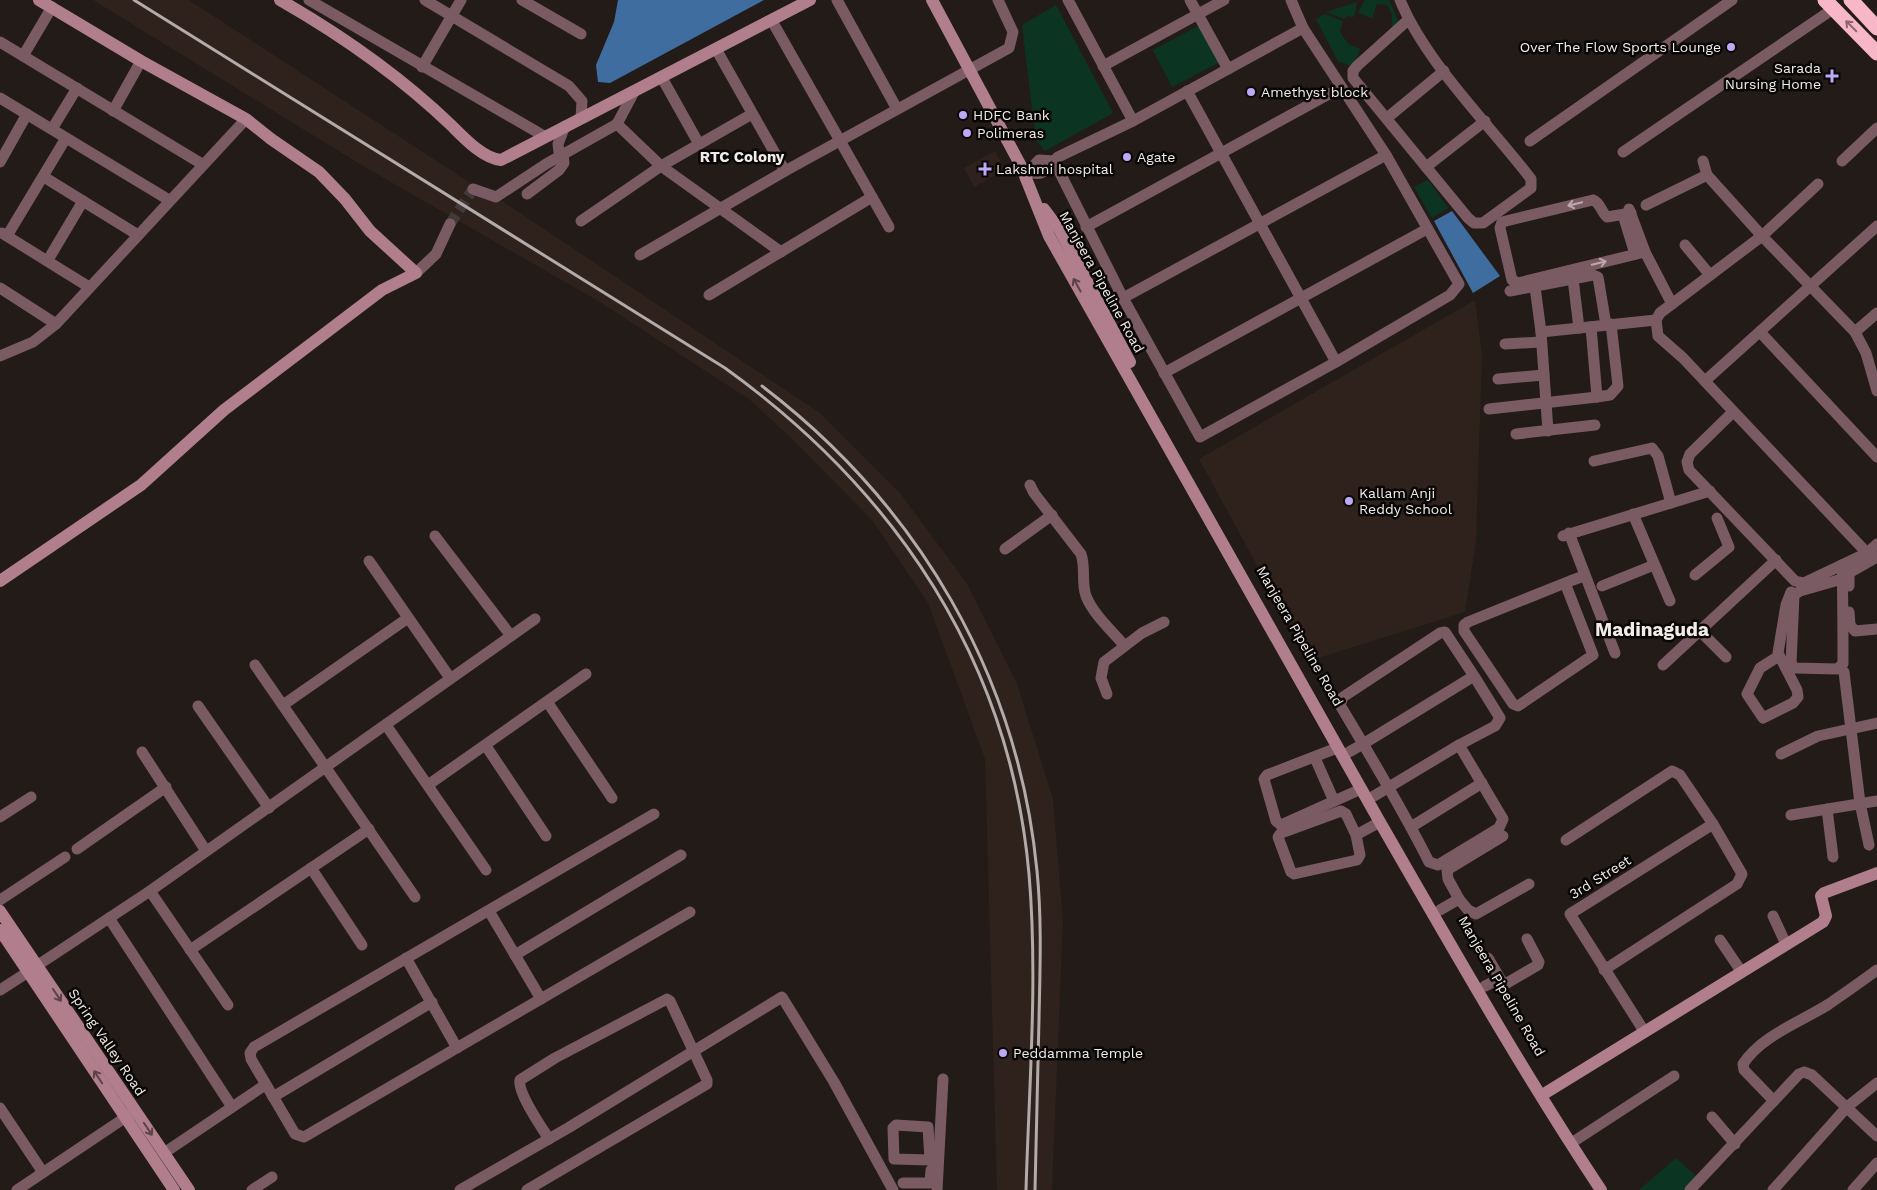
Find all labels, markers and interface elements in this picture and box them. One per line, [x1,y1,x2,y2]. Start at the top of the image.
one-way arrow [1846,21,1858,33]
place label: Over The Flow Sports Lounge [1520,39,1721,55]
marker: Over The Flow Sports Lounge [1725,41,1737,53]
place label: Sarada Nursing Home [1725,60,1821,92]
marker: Sarada Nursing Home [1825,69,1839,83]
place label: Amethyst block [1261,84,1368,100]
marker: Amethyst block [1245,86,1257,98]
place label: HDFC Bank [973,107,1050,123]
marker: HDFC Bank [957,109,969,121]
place label: Polimeras [977,125,1044,141]
marker: Polimeras [961,127,973,139]
district label: RTC Colony [700,148,785,166]
place label: Agate [1137,149,1175,165]
marker: Agate [1121,151,1133,163]
place label: Lakshmi hospital [996,161,1114,177]
marker: Lakshmi hospital [978,162,992,176]
one-way arrow [1568,200,1584,209]
street label: Manjeera Pipeline Road [1056,209,1148,355]
one-way arrow [1591,258,1607,267]
one-way arrow [1071,278,1081,292]
place label: Kallam Anji Reddy School [1359,485,1453,517]
marker: Kallam Anji Reddy School [1343,495,1355,507]
street label: Manjeera Pipeline Road [1253,563,1347,709]
district label: Madinaguda [1595,618,1709,641]
street label: 3rd Street [1566,852,1634,902]
street label: Manjeera Pipeline Road [1455,913,1549,1059]
street label: Spring Valley Road [65,985,149,1099]
one-way arrow [52,987,62,1001]
place label: Peddamma Temple [1013,1045,1143,1061]
marker: Peddamma Temple [997,1047,1009,1059]
one-way arrow [92,1071,102,1085]
one-way arrow [143,1122,153,1136]

